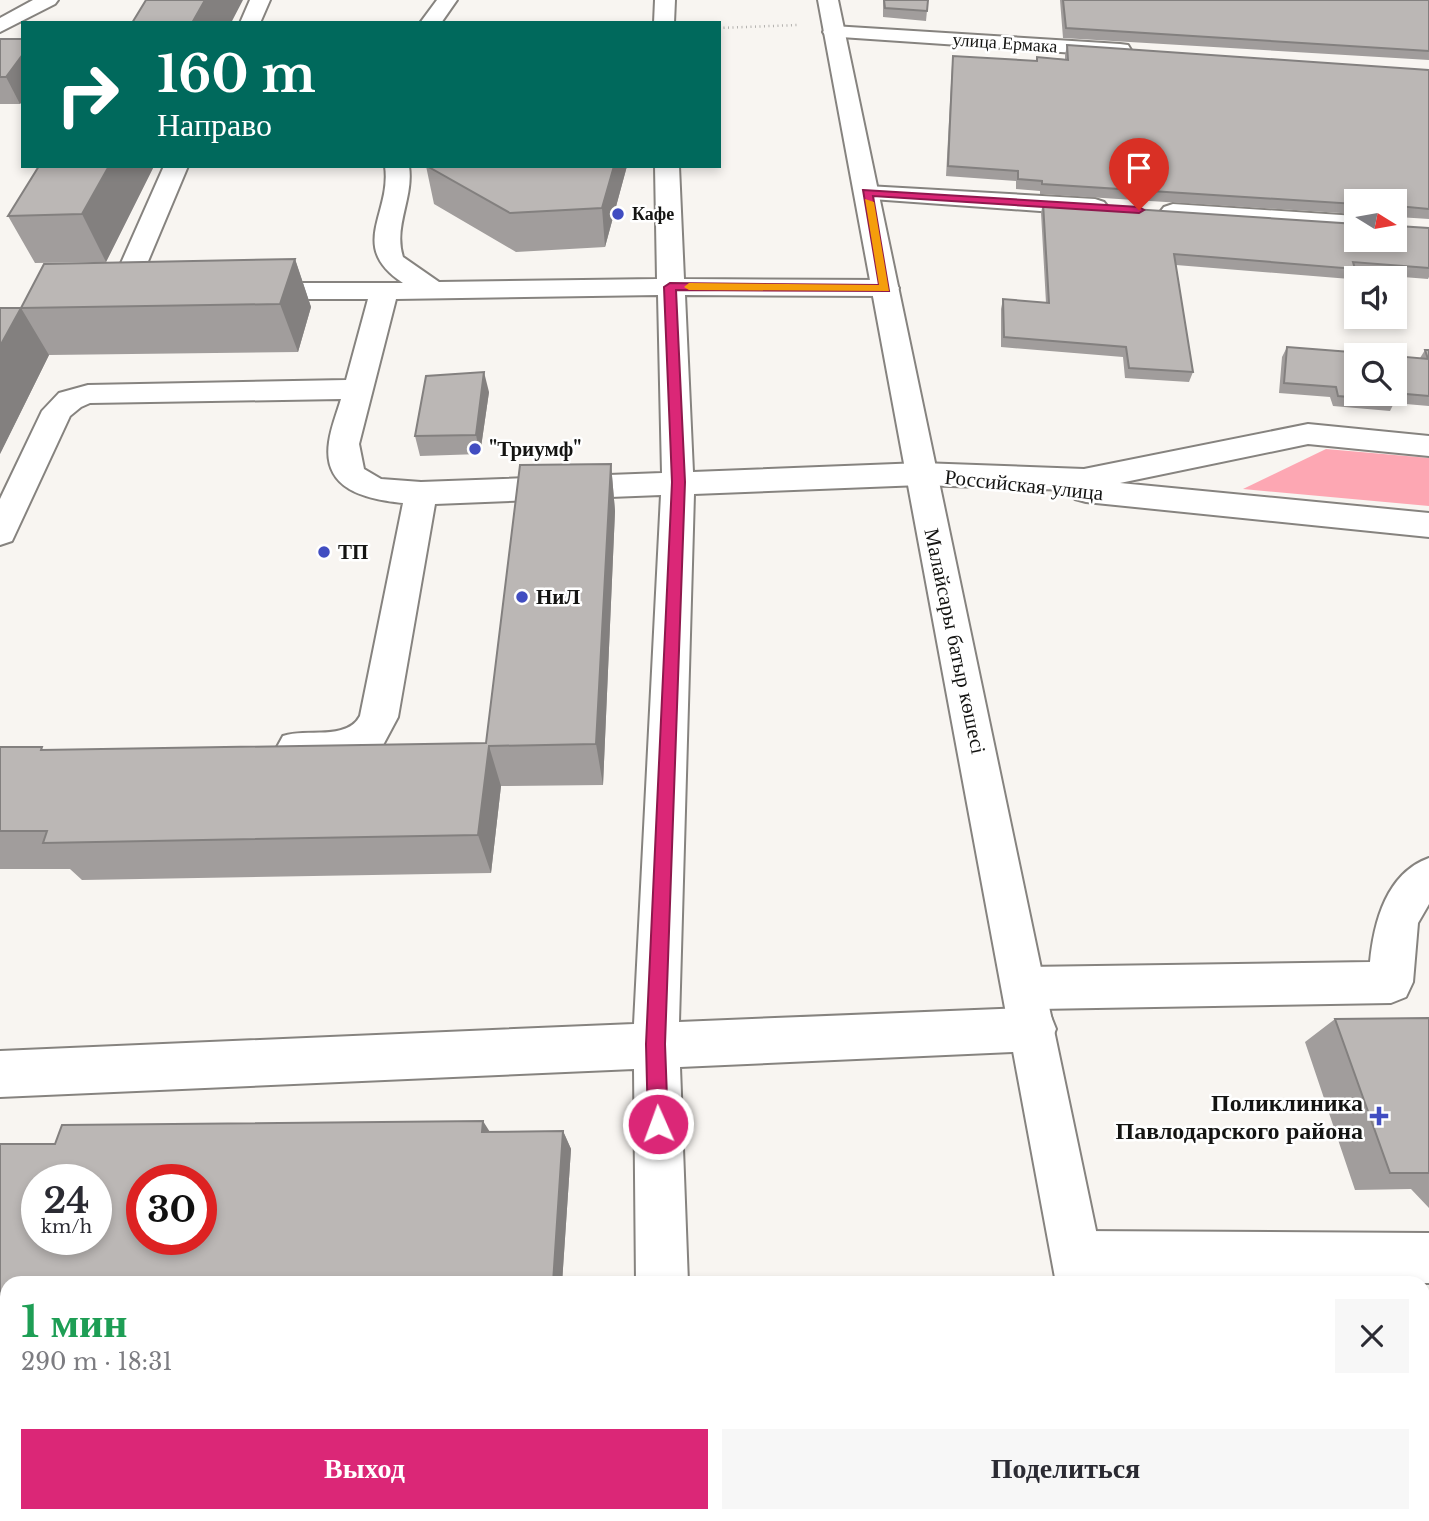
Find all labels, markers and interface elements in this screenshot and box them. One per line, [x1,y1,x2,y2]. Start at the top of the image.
street label: улица Ермака [952,28,1058,58]
text: 160 m [157,44,316,105]
icon: right [42,49,133,140]
text: Направо [157,105,272,145]
pin [1109,138,1169,210]
icon: arrive [1120,149,1158,187]
north arrow [1344,189,1407,252]
map controls [1344,189,1407,406]
place label: Кафе [632,203,674,225]
marker: Кафе [610,206,626,222]
button: sound [1344,266,1407,329]
button: search [1344,343,1407,406]
place label: "Триумф" [489,436,582,462]
marker: "Триумф" [467,441,483,457]
street label: Российская улица [943,464,1105,506]
street label: Малайсары батыр көшесі [918,526,992,756]
place label: ТП [338,539,368,565]
marker: ТП [316,544,332,560]
place label: НиЛ [536,584,580,610]
marker: НиЛ [514,589,530,605]
position arrow [621,1087,695,1161]
place label: Поликлиника Павлодарского района [1116,1088,1363,1145]
marker: Поликлиника Павлодарского района [1369,1106,1389,1126]
speed limit sign: 30 [126,1164,217,1255]
text: 24 [43,1179,90,1222]
text: km/h [41,1216,92,1238]
text: 1 мин [21,1296,128,1348]
button: close [1335,1299,1409,1373]
text: 290 m · 18:31 [21,1348,173,1376]
button: Выход [21,1429,708,1509]
button: Поделиться [722,1429,1409,1509]

